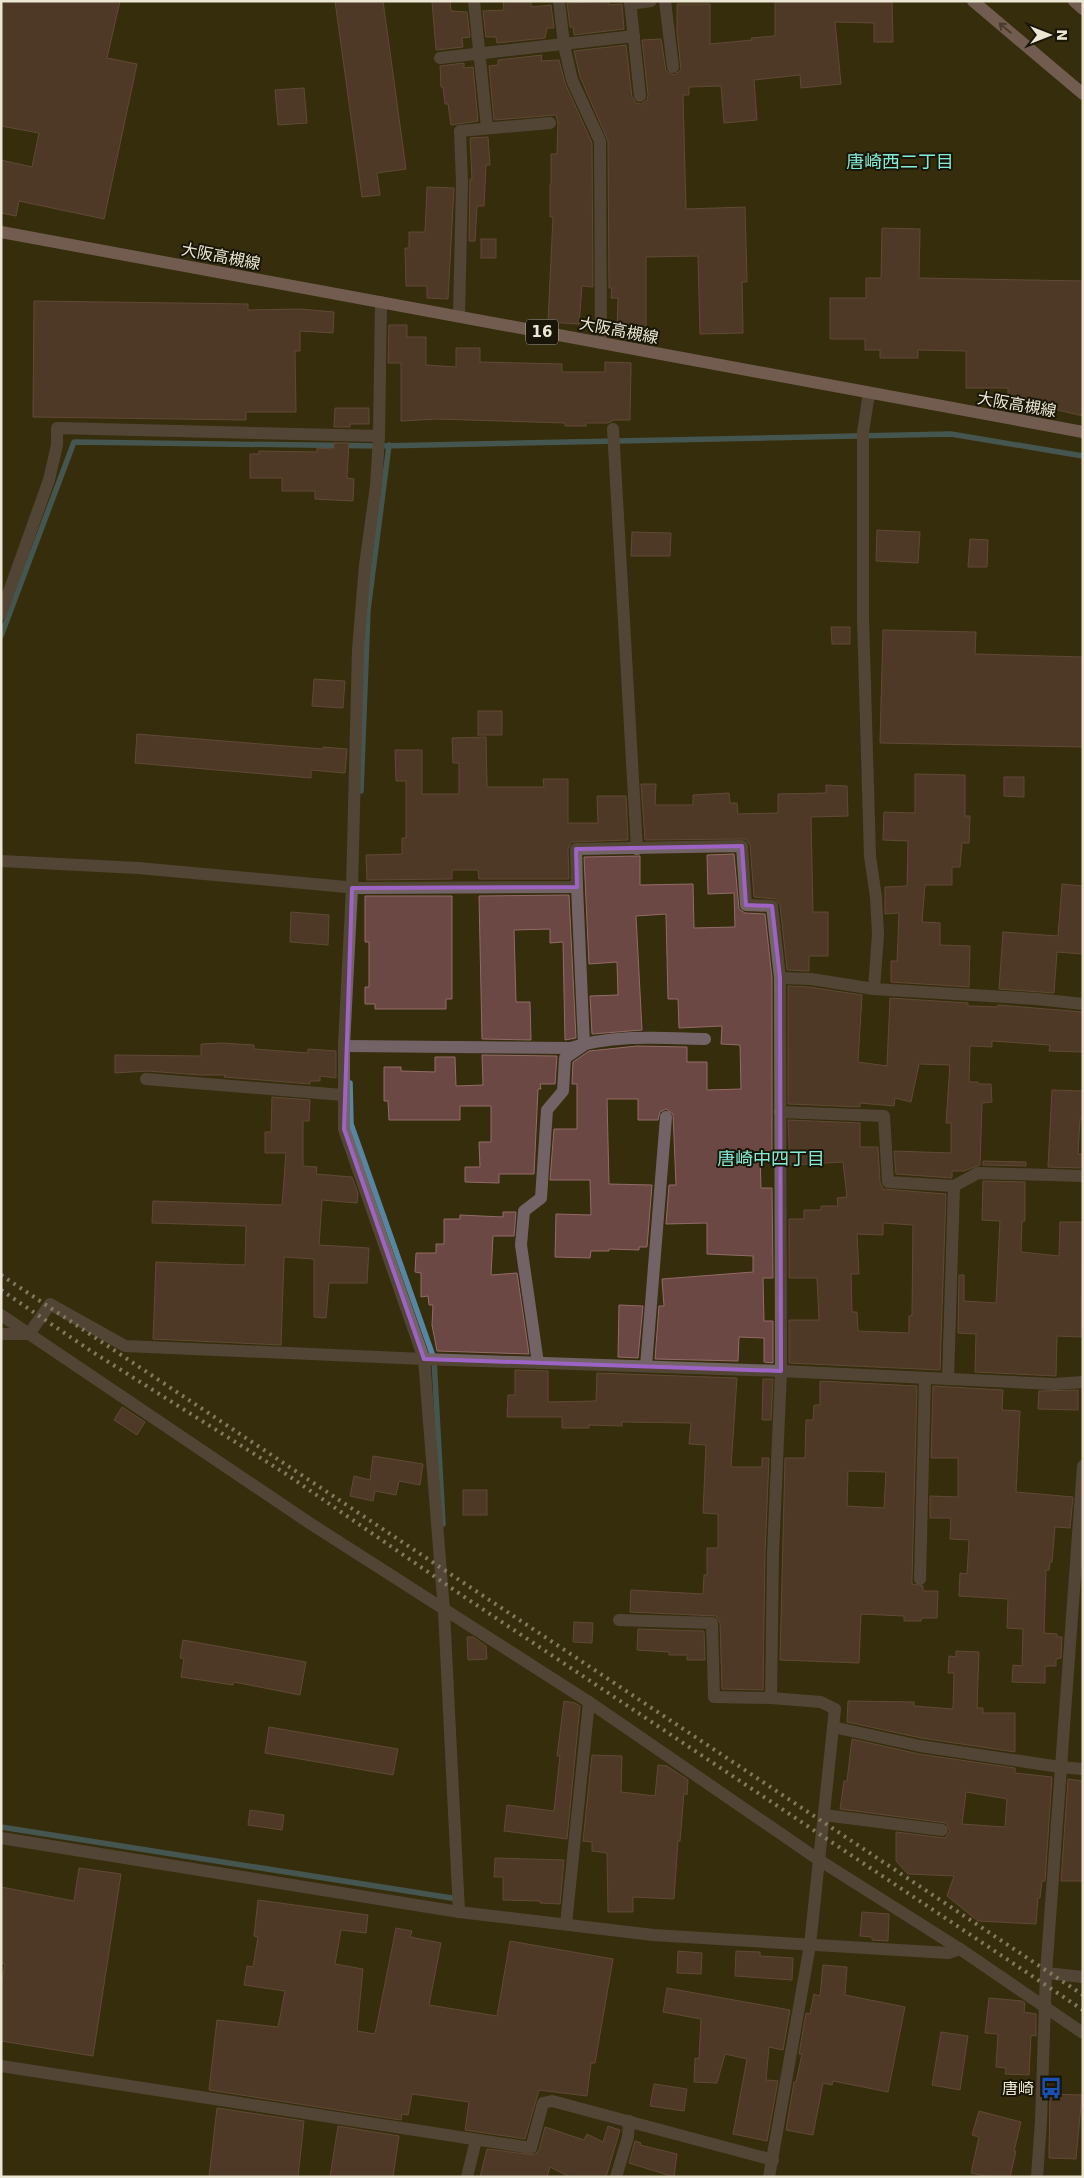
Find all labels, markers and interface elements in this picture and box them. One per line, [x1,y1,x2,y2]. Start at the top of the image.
north arrow [1024,10,1074,60]
one-way arrow [999,23,1012,34]
text: N [1054,29,1070,41]
district label: 唐崎西二丁目 [846,151,954,172]
street label: 大阪高槻線 [180,240,262,273]
street label: 大阪高槻線 [578,314,660,347]
road number: 16 [526,320,558,344]
street label: 大阪高槻線 [976,388,1058,421]
district label: 唐崎中四丁目 [717,1148,825,1169]
bus stop icon: 唐崎 [1038,2075,1064,2101]
place label: 唐崎 [1002,2079,1034,2098]

